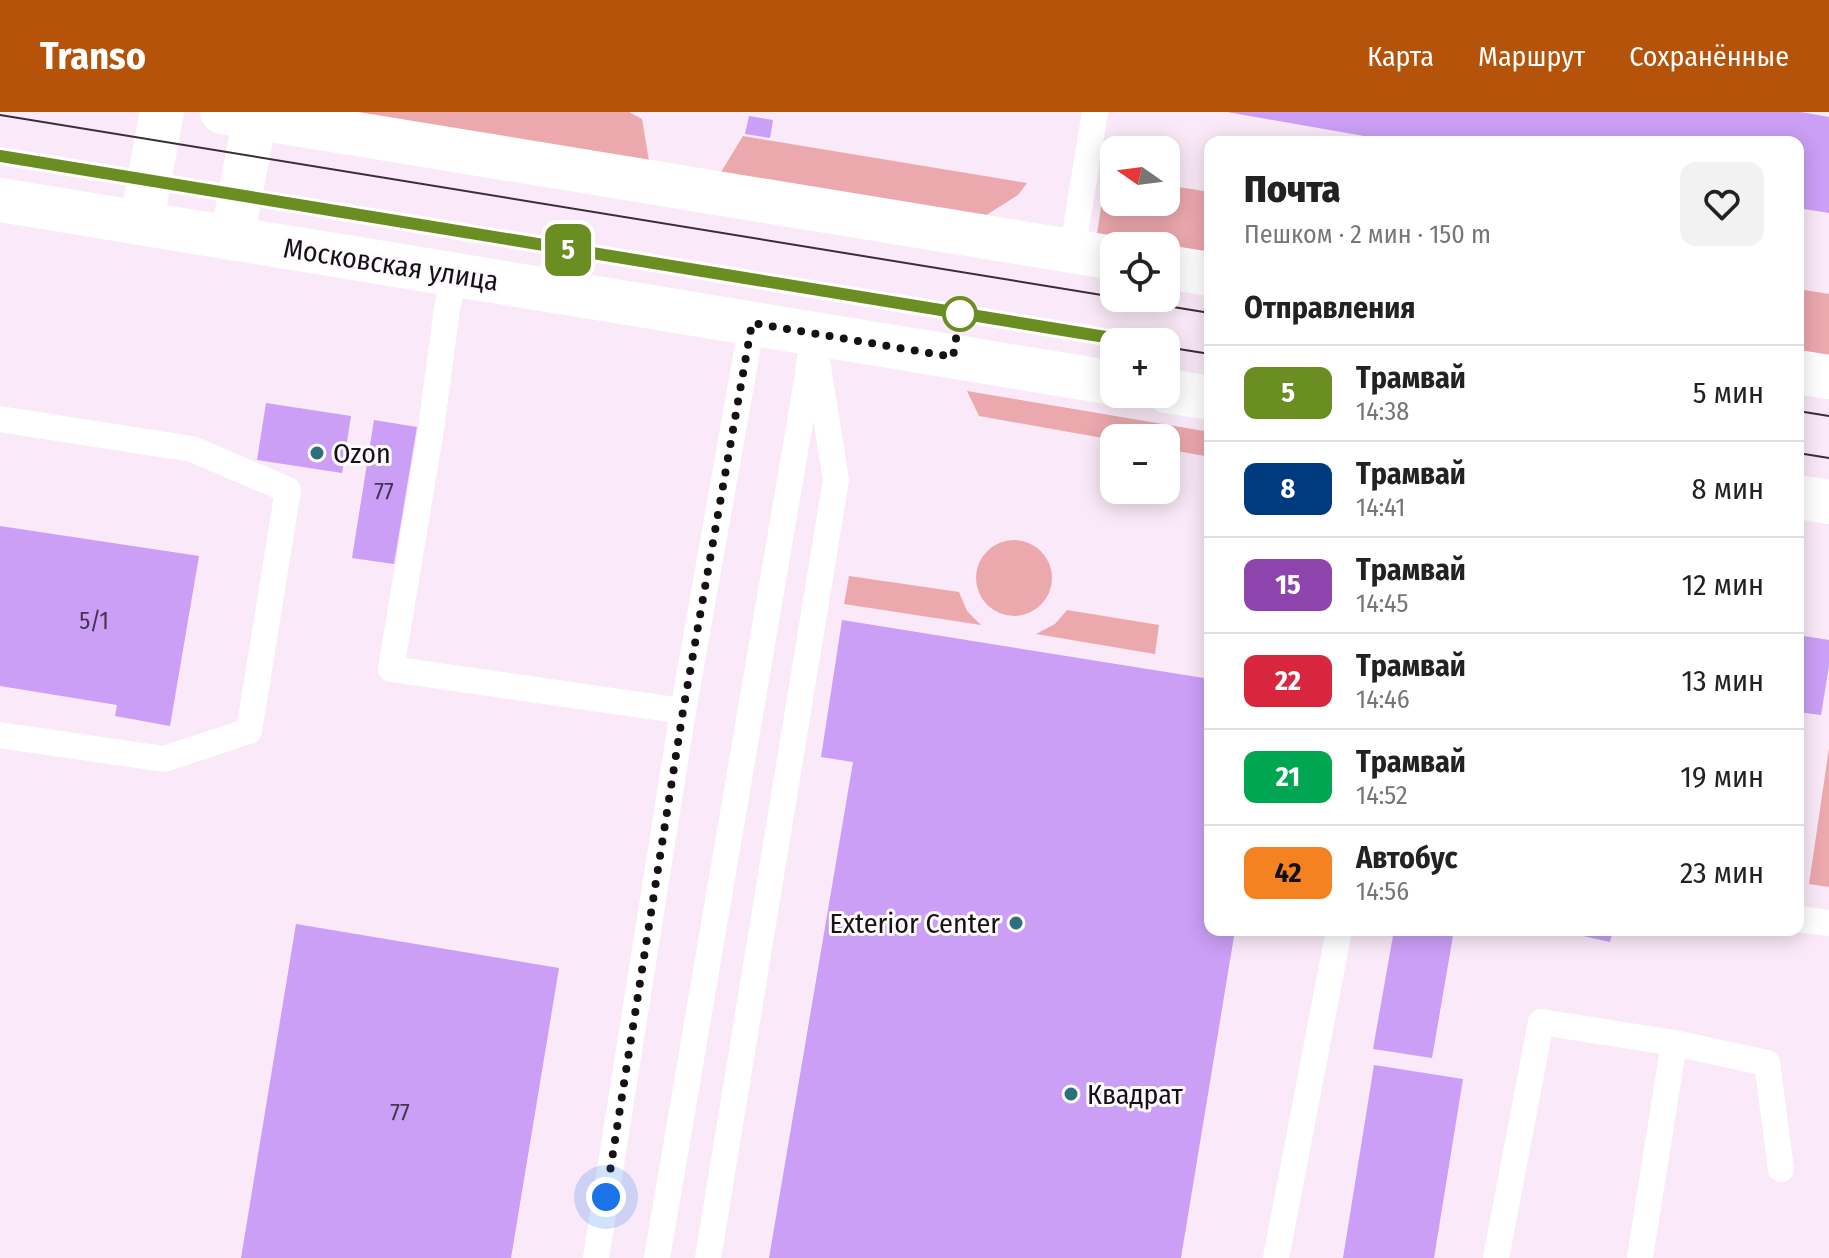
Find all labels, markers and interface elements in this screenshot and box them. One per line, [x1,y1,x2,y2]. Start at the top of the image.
text: Transo [40,33,146,79]
text: Карта [1367,40,1434,73]
text: Маршрут [1478,40,1585,73]
text: Сохранённые [1629,40,1789,73]
north arrow [1100,136,1180,216]
map controls [1100,136,1180,504]
button: heart [1680,162,1764,246]
text: Почта [1244,166,1340,212]
text: Пешком · 2 мин · 150 m [1244,219,1491,250]
line badge: 5 [542,224,594,276]
street label: Московская улица [281,231,501,298]
button: locate [1100,232,1180,312]
text: 5 [561,233,575,266]
text: Отправления [1244,290,1415,326]
unlabelled marker [943,297,977,331]
button: + [1100,328,1180,408]
text: Трамвай [1356,360,1466,396]
text: 5 мин [1693,375,1764,411]
text: 5 [1281,376,1295,409]
text: 14:38 [1356,396,1409,427]
button: − [1100,424,1180,504]
place label: Ozon [333,437,391,470]
marker: Ozon [308,444,326,462]
text: Трамвай [1356,456,1466,492]
text: 8 мин [1692,471,1764,507]
text: 8 [1281,472,1295,505]
house number: 77 [374,478,394,506]
text: 14:41 [1356,492,1405,523]
text: Трамвай [1356,552,1466,588]
text: 12 мин [1682,567,1764,603]
text: 15 [1275,568,1301,601]
text: 14:45 [1356,588,1408,619]
house number: 5/1 [79,607,109,635]
text: Трамвай [1356,648,1466,684]
text: 13 мин [1681,663,1764,699]
text: 22 [1275,664,1301,697]
text: 14:46 [1356,684,1410,715]
text: Трамвай [1356,744,1466,780]
text: 19 мин [1680,759,1764,795]
text: 21 [1276,760,1300,793]
text: 14:52 [1356,780,1407,811]
text: Автобус [1356,840,1458,876]
text: 23 мин [1680,855,1764,891]
text: 42 [1274,856,1302,889]
text: 14:56 [1356,876,1409,907]
place label: Exterior Center [830,907,1000,940]
marker: Exterior Center [1007,914,1025,932]
place label: Квадрат [1087,1078,1183,1111]
marker: Квадрат [1062,1085,1080,1103]
house number: 77 [390,1099,410,1127]
your location [586,1177,626,1217]

